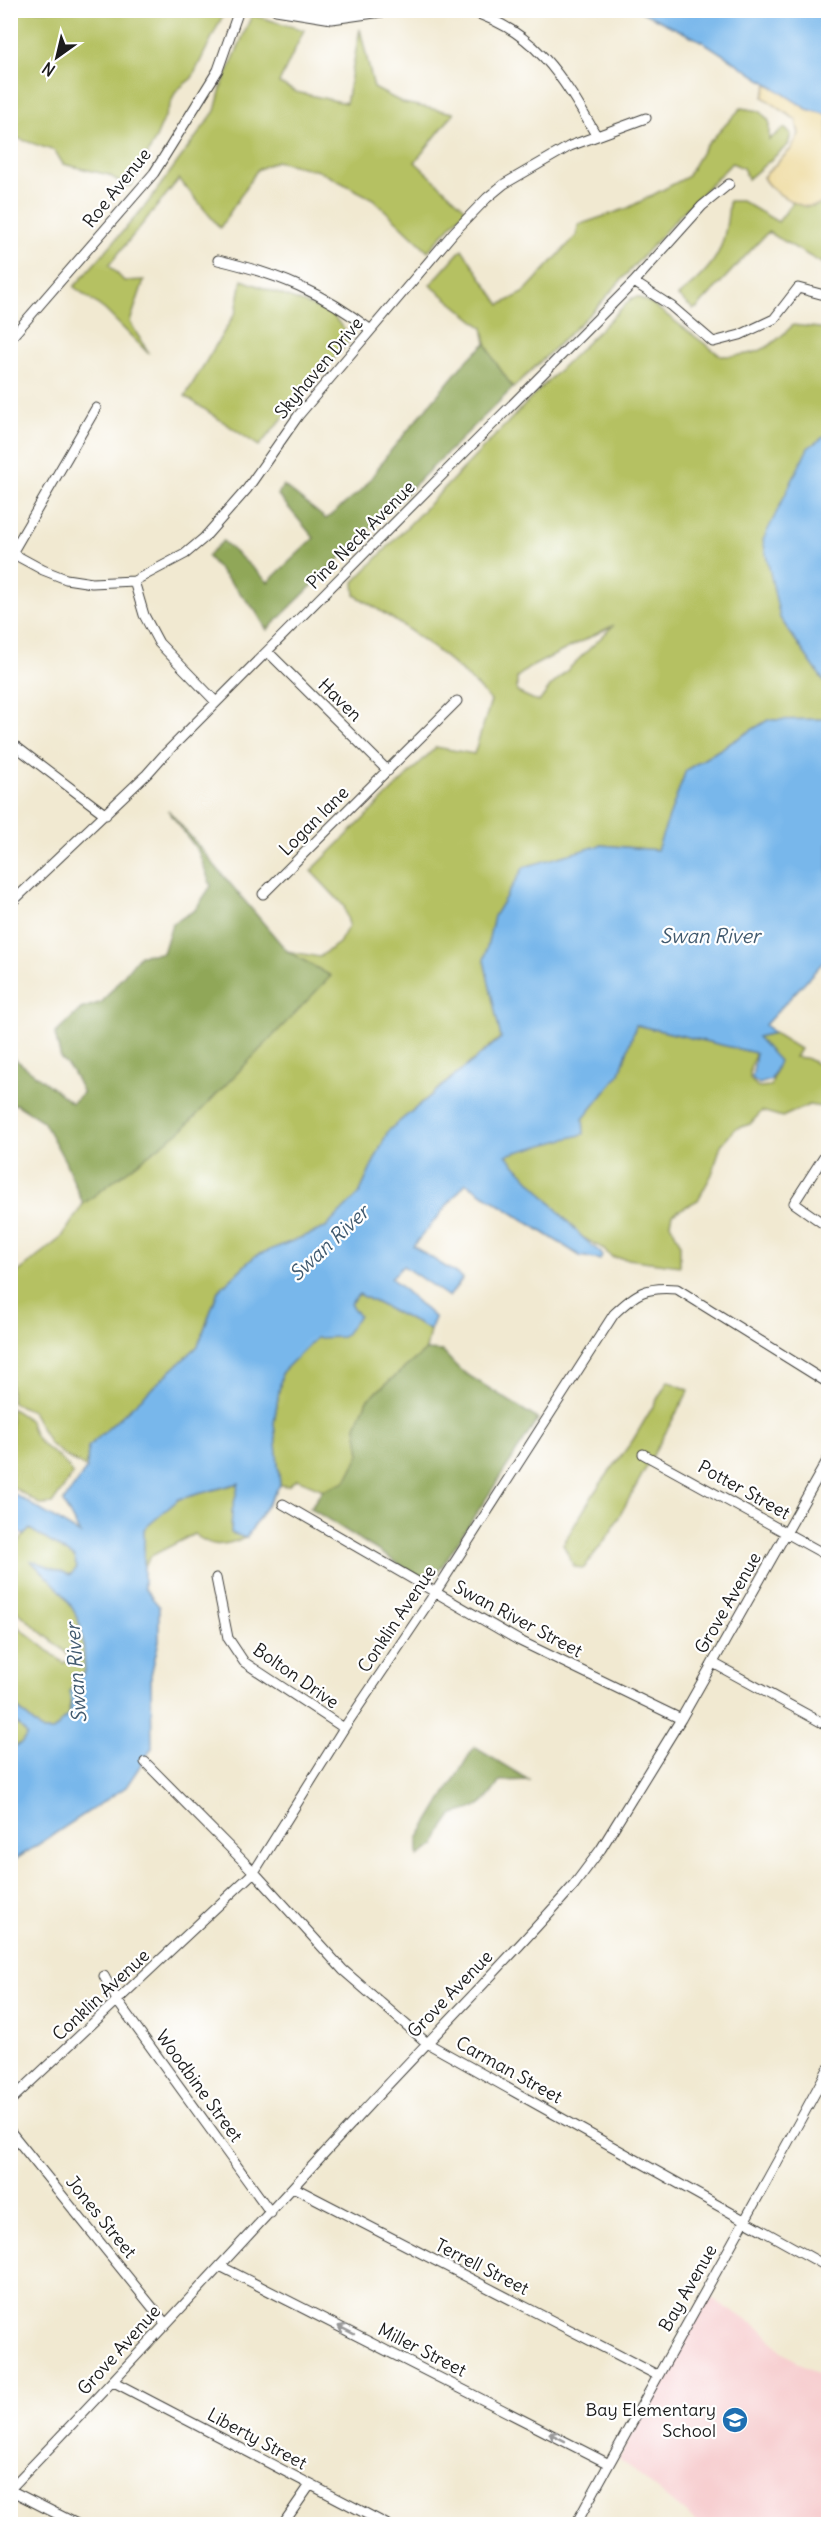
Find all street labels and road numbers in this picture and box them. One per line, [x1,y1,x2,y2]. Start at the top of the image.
street label: Roe Avenue [78,143,156,232]
street label: Skyhaven Drive [269,312,368,423]
street label: Pine Neck Avenue [302,476,420,594]
street label: Haven [314,673,367,726]
street label: Logan lane [274,781,353,860]
street label: Potter Street [694,1455,794,1524]
street label: Grove Avenue [689,1548,766,1658]
street label: Conklin Avenue [352,1561,441,1677]
street label: Swan River Street [450,1575,587,1662]
street label: Bolton Drive [249,1638,344,1714]
street label: Conklin Avenue [47,1944,154,2045]
street label: Grove Avenue [402,1945,497,2042]
street label: Woodbine Street [151,2025,248,2146]
street label: Carman Street [452,2031,566,2108]
street label: Jones Street [61,2171,142,2263]
street label: Terrell Street [432,2233,533,2300]
street label: Bay Avenue [653,2240,722,2335]
street label: Grove Avenue [72,2300,165,2399]
street label: Miller Street [374,2318,470,2382]
street label: Liberty Street [204,2403,311,2474]

